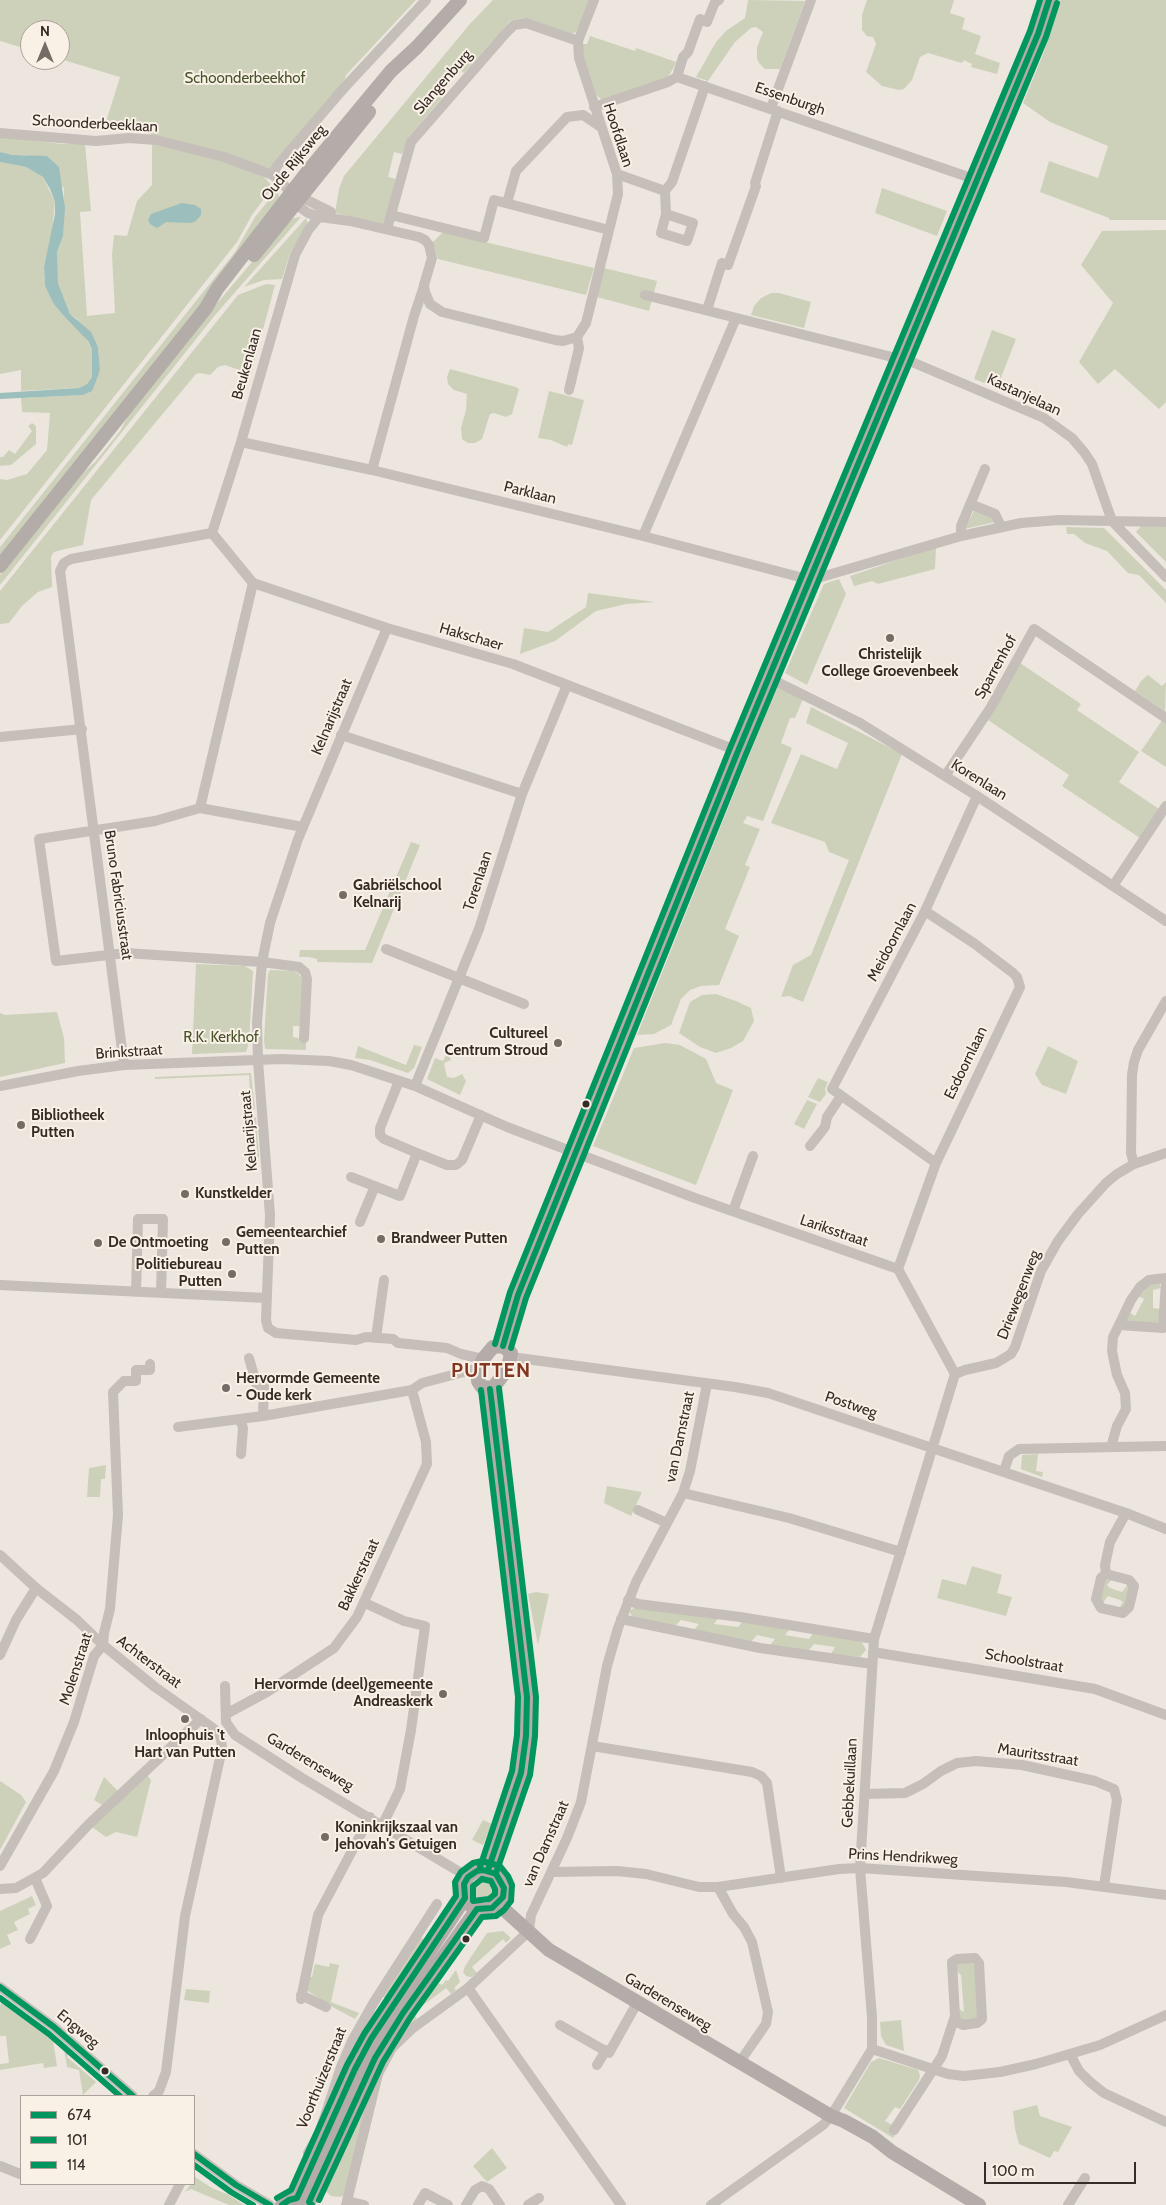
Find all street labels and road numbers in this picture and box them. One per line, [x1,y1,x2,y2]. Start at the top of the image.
street label: Slangenburg [410,46,476,118]
street label: Essenburgh [752,79,828,119]
street label: Hoofdlaan [599,101,637,169]
street label: Schoonderbeeklaan [32,112,158,136]
street label: Oude Rijksweg [258,121,330,205]
street label: Beukenlaan [228,326,266,402]
street label: Kastanjelaan [984,370,1064,420]
street label: Parklaan [502,478,558,508]
street label: Hakschaer [437,619,505,655]
street label: Sparrenhof [971,632,1021,702]
street label: Kelnarijstraat [308,676,356,758]
street label: Korenlaan [947,756,1011,804]
street label: Bruno Fabriciusstraat [100,829,136,961]
street label: Torenlaan [460,849,496,913]
street label: Meidoornlaan [864,899,920,985]
street label: Esdoornlaan [941,1024,991,1102]
street label: Brinkstraat [95,1041,163,1063]
street label: Kelnarijstraat [237,1090,261,1172]
street label: Lariksstraat [798,1211,870,1251]
street label: Driewegenweg [994,1248,1044,1342]
street label: Postweg [823,1388,879,1422]
street label: van Damstraat [662,1390,698,1484]
street label: Bakkerstraat [335,1536,383,1614]
street label: Molenstraat [56,1631,96,1707]
street label: Achterstraat [113,1632,185,1692]
street label: Schoolstraat [984,1645,1064,1677]
street label: Garderenseweg [263,1729,357,1795]
street label: Gebbekuillaan [839,1738,861,1828]
street label: Mauritsstraat [996,1740,1080,1770]
street label: van Damstraat [519,1798,573,1890]
street label: Prins Hendrikweg [848,1845,958,1869]
street label: Garderenseweg [621,1969,715,2035]
street label: Engweg [53,2006,103,2052]
street label: Voorthuizerstraat [293,2024,351,2132]

